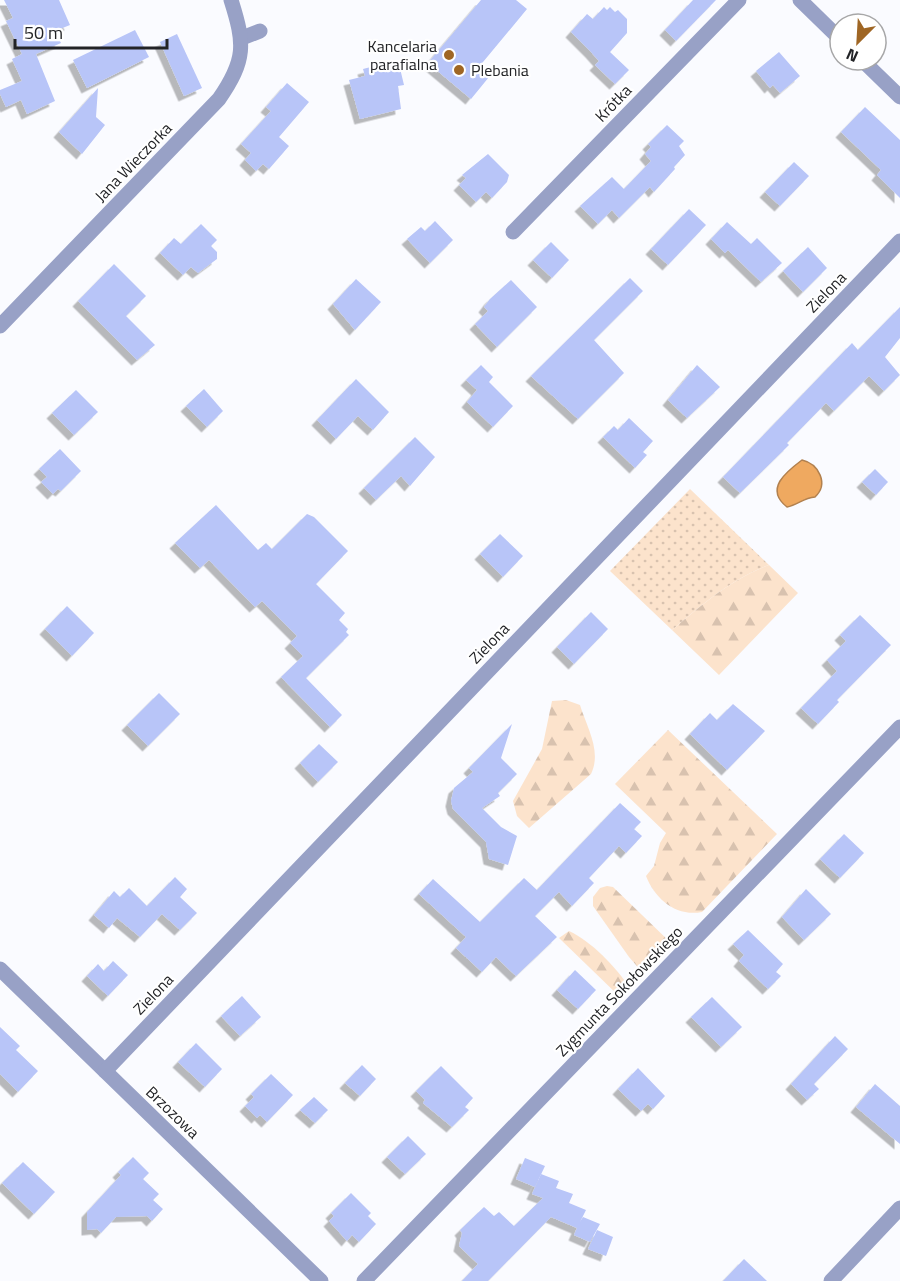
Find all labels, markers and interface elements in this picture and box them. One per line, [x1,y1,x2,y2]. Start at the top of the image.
scale bar [15,12,166,50]
north arrow [828,12,888,72]
text: 50 m [24,19,63,46]
place label: Kancelaria parafialna [368,34,437,76]
text: N [842,42,862,69]
marker: Kancelaria parafialna [442,48,456,62]
place label: Plebania [471,58,529,82]
marker: Plebania [452,63,466,77]
street label: Krótka [589,79,637,127]
street label: Jana Wieczorka [89,117,177,207]
street label: Zielona [800,266,852,318]
street label: Zielona [463,617,515,669]
street label: Zygmunta Sokołowskiego [550,920,688,1062]
street label: Zielona [127,968,179,1020]
street label: Brzozowa [141,1080,205,1144]

